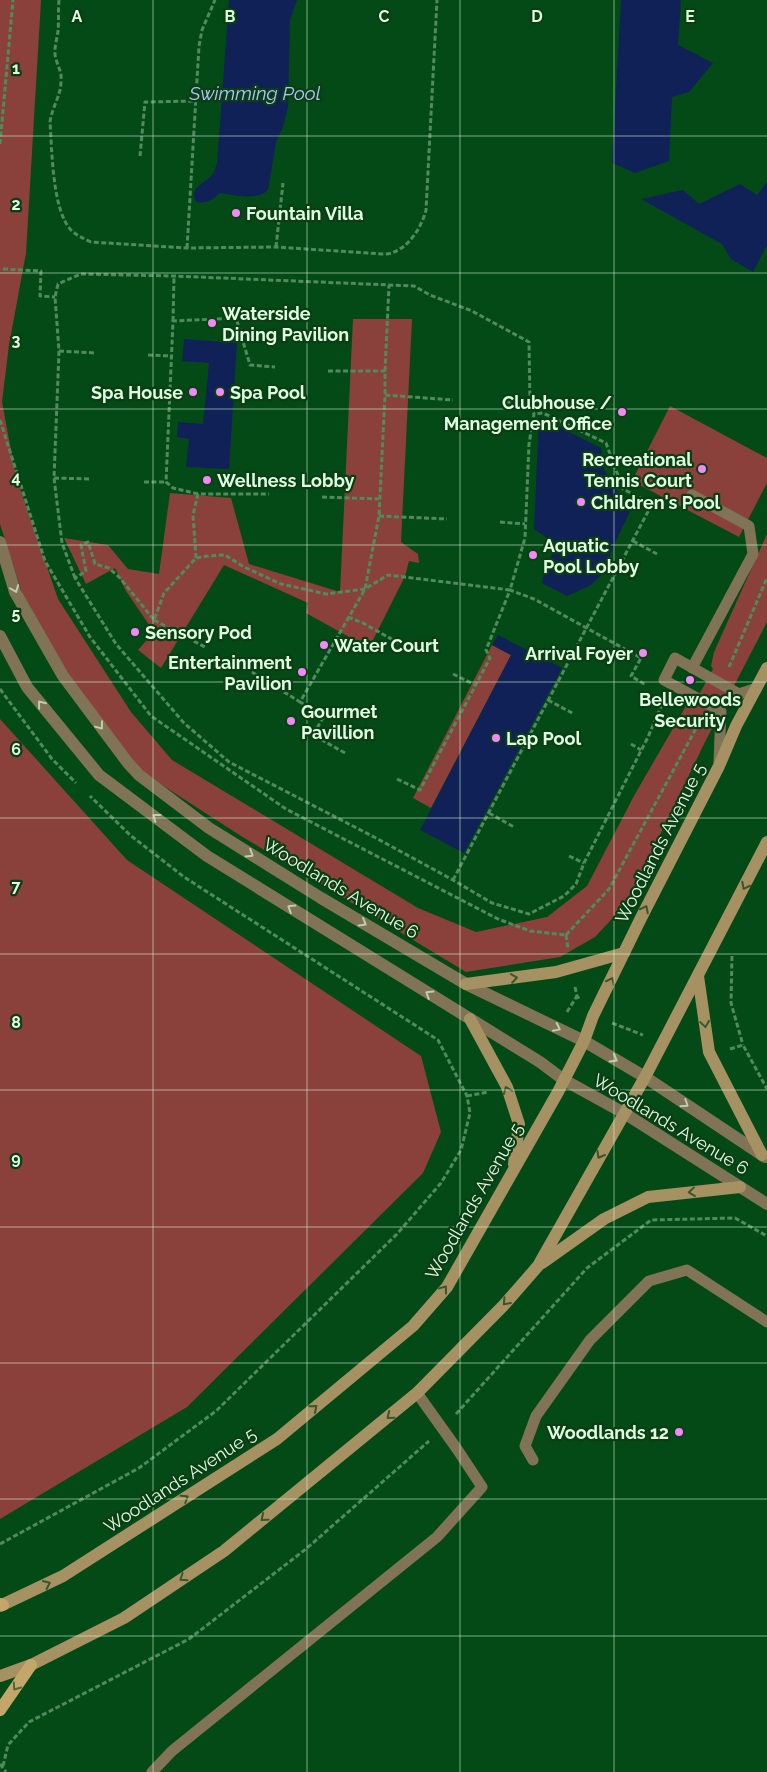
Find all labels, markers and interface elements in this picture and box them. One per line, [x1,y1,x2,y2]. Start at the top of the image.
text: A [72,7,83,26]
text: B [225,7,236,26]
text: C [379,7,390,26]
text: D [531,7,543,26]
text: E [685,7,695,26]
text: 1 [12,59,20,78]
water label: Swimming Pool [188,82,321,104]
text: 2 [11,195,21,214]
place label: Fountain Villa [246,203,364,224]
marker: Fountain Villa [230,207,242,219]
place label: Waterside Dining Pavilion [222,303,349,345]
marker: Waterside Dining Pavilion [206,317,218,329]
text: 3 [12,331,21,350]
place label: Spa House [91,382,183,403]
place label: Spa Pool [230,382,306,403]
marker: Spa House [187,386,199,398]
marker: Spa Pool [214,386,226,398]
place label: Clubhouse / Management Office [444,392,612,434]
marker: Clubhouse / Management Office [616,406,628,418]
place label: Recreational Tennis Court [582,449,692,491]
marker: Recreational Tennis Court [696,463,708,475]
text: 4 [11,468,21,487]
place label: Wellness Lobby [217,470,354,491]
marker: Wellness Lobby [201,474,213,486]
place label: Children's Pool [591,492,721,513]
marker: Children's Pool [575,496,587,508]
place label: Aquatic Pool Lobby [543,535,639,577]
marker: Aquatic Pool Lobby [527,549,539,561]
one-way arrow [9,584,19,593]
text: 5 [12,604,21,623]
place label: Sensory Pod [145,622,252,643]
marker: Sensory Pod [129,626,141,638]
place label: Water Court [334,635,439,656]
marker: Water Court [318,639,330,651]
place label: Arrival Foyer [525,643,633,664]
marker: Arrival Foyer [637,647,649,659]
place label: Entertainment Pavilion [168,652,292,694]
marker: Entertainment Pavilion [296,666,308,678]
marker: Bellewoods Security [684,674,696,686]
place label: Bellewoods Security [639,689,741,731]
one-way arrow [38,701,46,710]
place label: Gourmet Pavillion [301,701,377,743]
marker: Gourmet Pavillion [285,715,297,727]
one-way arrow [95,720,103,729]
place label: Lap Pool [506,728,581,749]
marker: Lap Pool [490,732,502,744]
text: 6 [11,740,21,759]
street label: Woodlands Avenue 5 [610,759,710,927]
one-way arrow [153,815,162,823]
street label: Woodlands Avenue 6 [259,833,423,943]
one-way arrow [245,848,254,858]
text: 7 [12,877,21,896]
one-way arrow [741,880,751,889]
one-way arrow [287,904,296,914]
one-way arrow [639,906,649,915]
one-way arrow [358,917,367,927]
one-way arrow [510,973,518,983]
one-way arrow [604,977,615,986]
one-way arrow [425,990,434,1000]
text: 8 [11,1013,21,1032]
one-way arrow [699,1020,710,1028]
one-way arrow [552,1021,561,1032]
one-way arrow [609,1052,618,1062]
street label: Woodlands Avenue 6 [589,1069,753,1179]
one-way arrow [503,1086,513,1095]
one-way arrow [680,1097,689,1107]
street label: Woodlands Avenue 5 [421,1119,527,1283]
text: 9 [11,1149,21,1168]
one-way arrow [596,1150,606,1159]
one-way arrow [688,1186,696,1197]
one-way arrow [439,1286,447,1295]
one-way arrow [503,1297,512,1306]
one-way arrow [308,1405,317,1413]
one-way arrow [386,1410,395,1419]
place label: Woodlands 12 [547,1422,669,1443]
street label: Woodlands Avenue 5 [100,1423,260,1537]
marker: Woodlands 12 [673,1426,685,1438]
one-way arrow [180,1494,189,1504]
one-way arrow [261,1513,270,1521]
one-way arrow [180,1572,189,1581]
one-way arrow [42,1579,51,1590]
one-way arrow [13,1682,22,1691]

